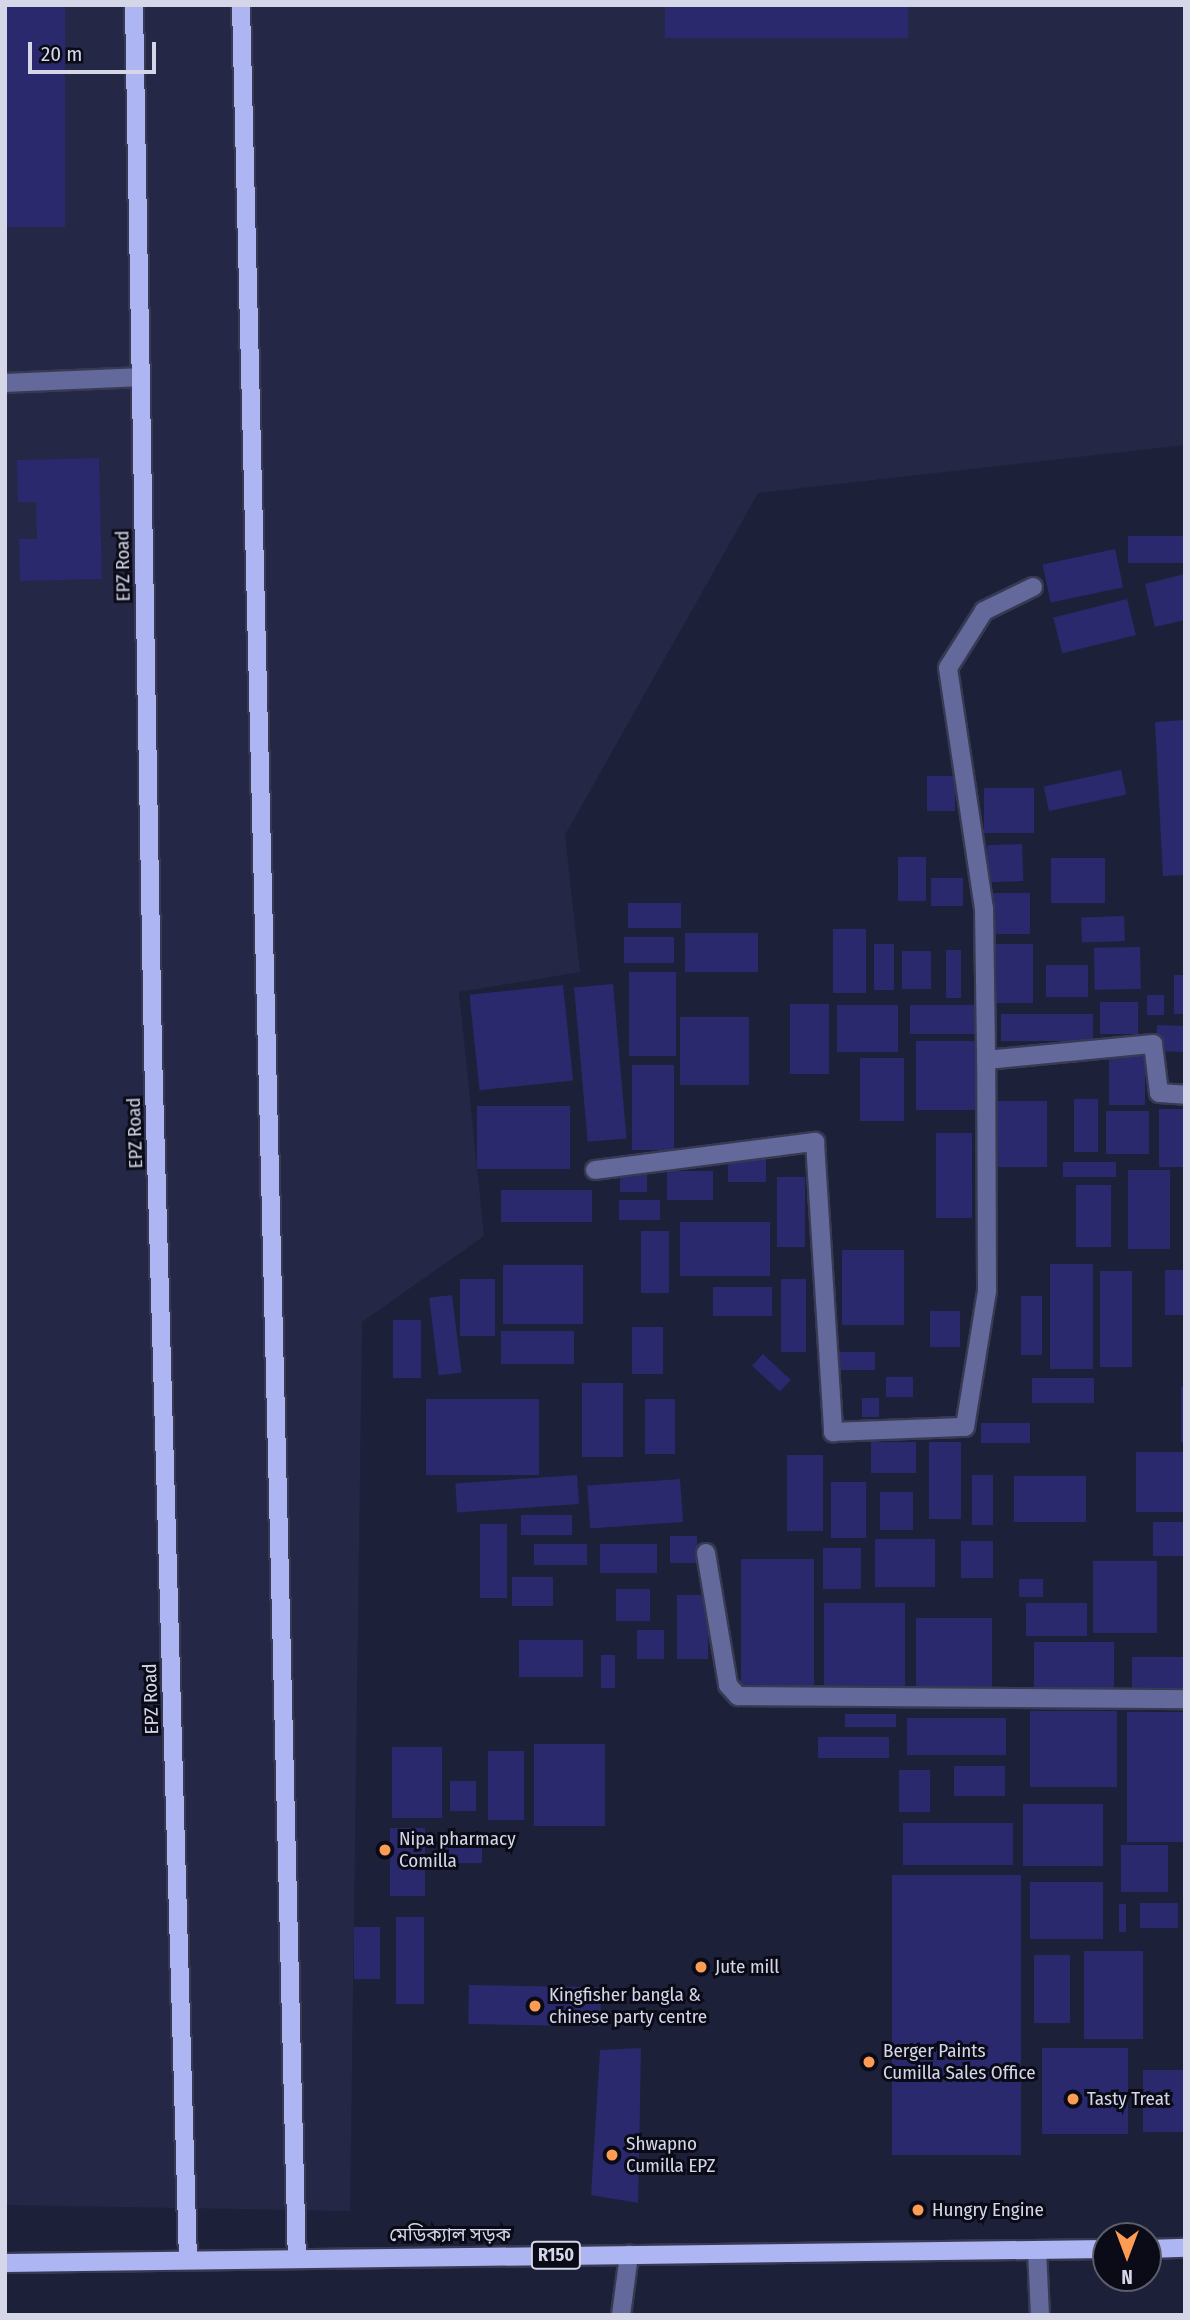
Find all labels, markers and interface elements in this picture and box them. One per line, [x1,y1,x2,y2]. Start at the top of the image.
scale bar [32,28,159,72]
text: 20 m [41,41,82,67]
street label: EPZ Road [111,530,135,602]
street label: EPZ Road [122,1097,148,1169]
street label: EPZ Road [138,1663,164,1735]
place label: Nipa pharmacy Comilla [399,1828,516,1872]
marker: Nipa pharmacy Comilla [377,1842,393,1858]
place label: Jute mill [715,1956,779,1978]
marker: Jute mill [693,1959,709,1975]
place label: Kingfisher bangla & chinese party centre [549,1984,707,2028]
marker: Kingfisher bangla & chinese party centre [527,1998,543,2014]
place label: Berger Paints Cumilla Sales Office [883,2040,1036,2084]
marker: Berger Paints Cumilla Sales Office [861,2054,877,2070]
place label: Tasty Treat [1087,2088,1170,2110]
marker: Tasty Treat [1065,2091,1081,2107]
place label: Shwapno Cumilla EPZ [626,2133,715,2177]
marker: Shwapno Cumilla EPZ [604,2147,620,2163]
place label: Hungry Engine [932,2199,1044,2221]
marker: Hungry Engine [910,2202,926,2218]
north arrow [1092,2222,1162,2292]
street label: মেডিক্যাল সড়ক [389,2224,511,2246]
road number: R150 [530,2241,582,2270]
text: N [1121,2265,1133,2288]

